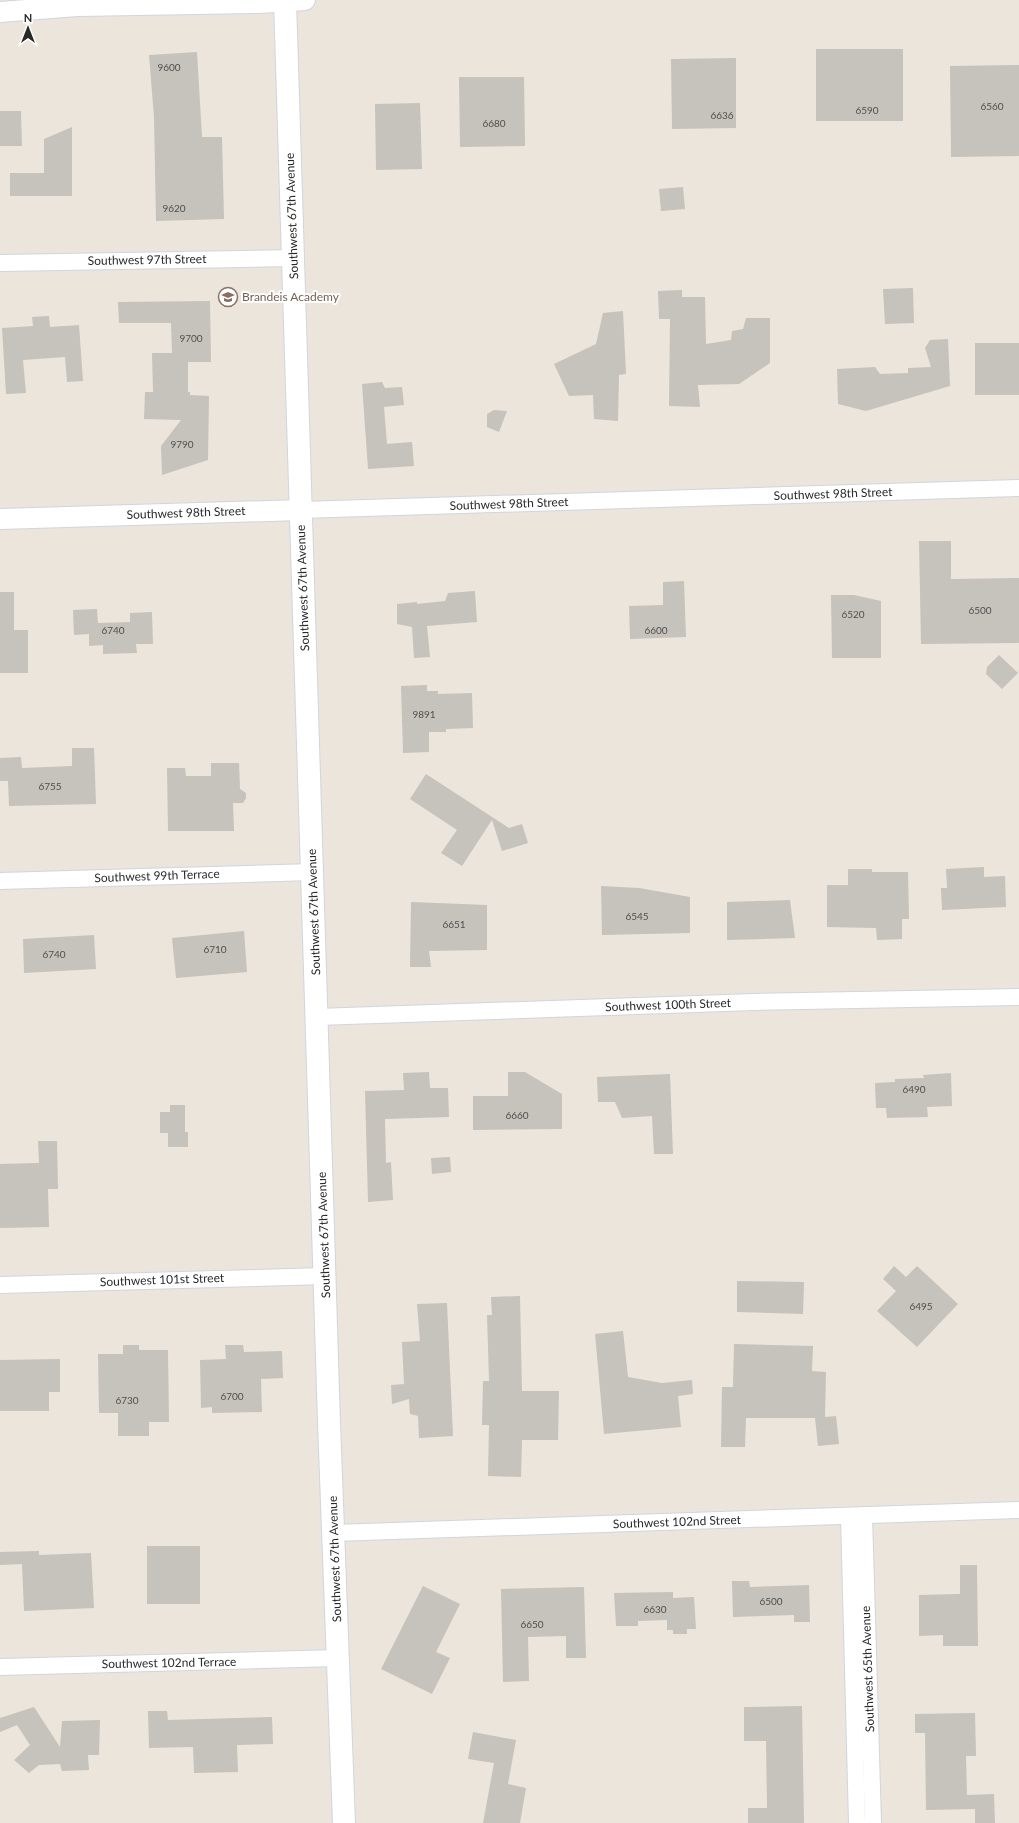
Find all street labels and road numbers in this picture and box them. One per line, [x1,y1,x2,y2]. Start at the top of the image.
street label: Southwest 67th Avenue [282,153,301,279]
street label: Southwest 97th Street [87,251,207,268]
street label: Southwest 98th Street [773,484,893,503]
street label: Southwest 98th Street [449,494,569,513]
street label: Southwest 98th Street [126,503,246,522]
street label: Southwest 67th Avenue [293,525,312,651]
street label: Southwest 67th Avenue [304,849,323,975]
street label: Southwest 99th Terrace [94,866,220,885]
street label: Southwest 100th Street [605,995,732,1014]
street label: Southwest 67th Avenue [314,1172,333,1298]
street label: Southwest 101st Street [100,1270,225,1289]
street label: Southwest 67th Avenue [325,1496,344,1622]
street label: Southwest 102nd Street [613,1512,742,1531]
street label: Southwest 65th Avenue [858,1606,877,1732]
street label: Southwest 102nd Terrace [102,1654,236,1671]

